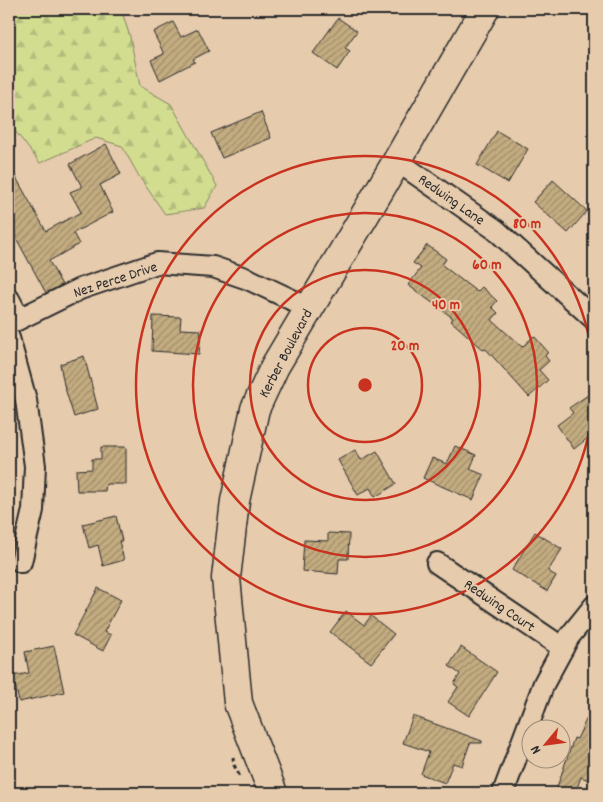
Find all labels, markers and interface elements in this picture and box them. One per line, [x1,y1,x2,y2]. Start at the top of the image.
street label: Redwing Lane [413,170,489,232]
text: 80 m [513,214,541,236]
text: 60 m [472,255,502,277]
street label: Nez Perce Drive [71,257,161,305]
text: 40 m [432,295,460,317]
street label: Kerber Boulevard [254,306,319,402]
text: 20 m [391,336,419,358]
centre of rings [356,376,374,394]
street label: Redwing Court [459,575,539,639]
north arrow [520,720,570,770]
text: N [526,741,547,757]

